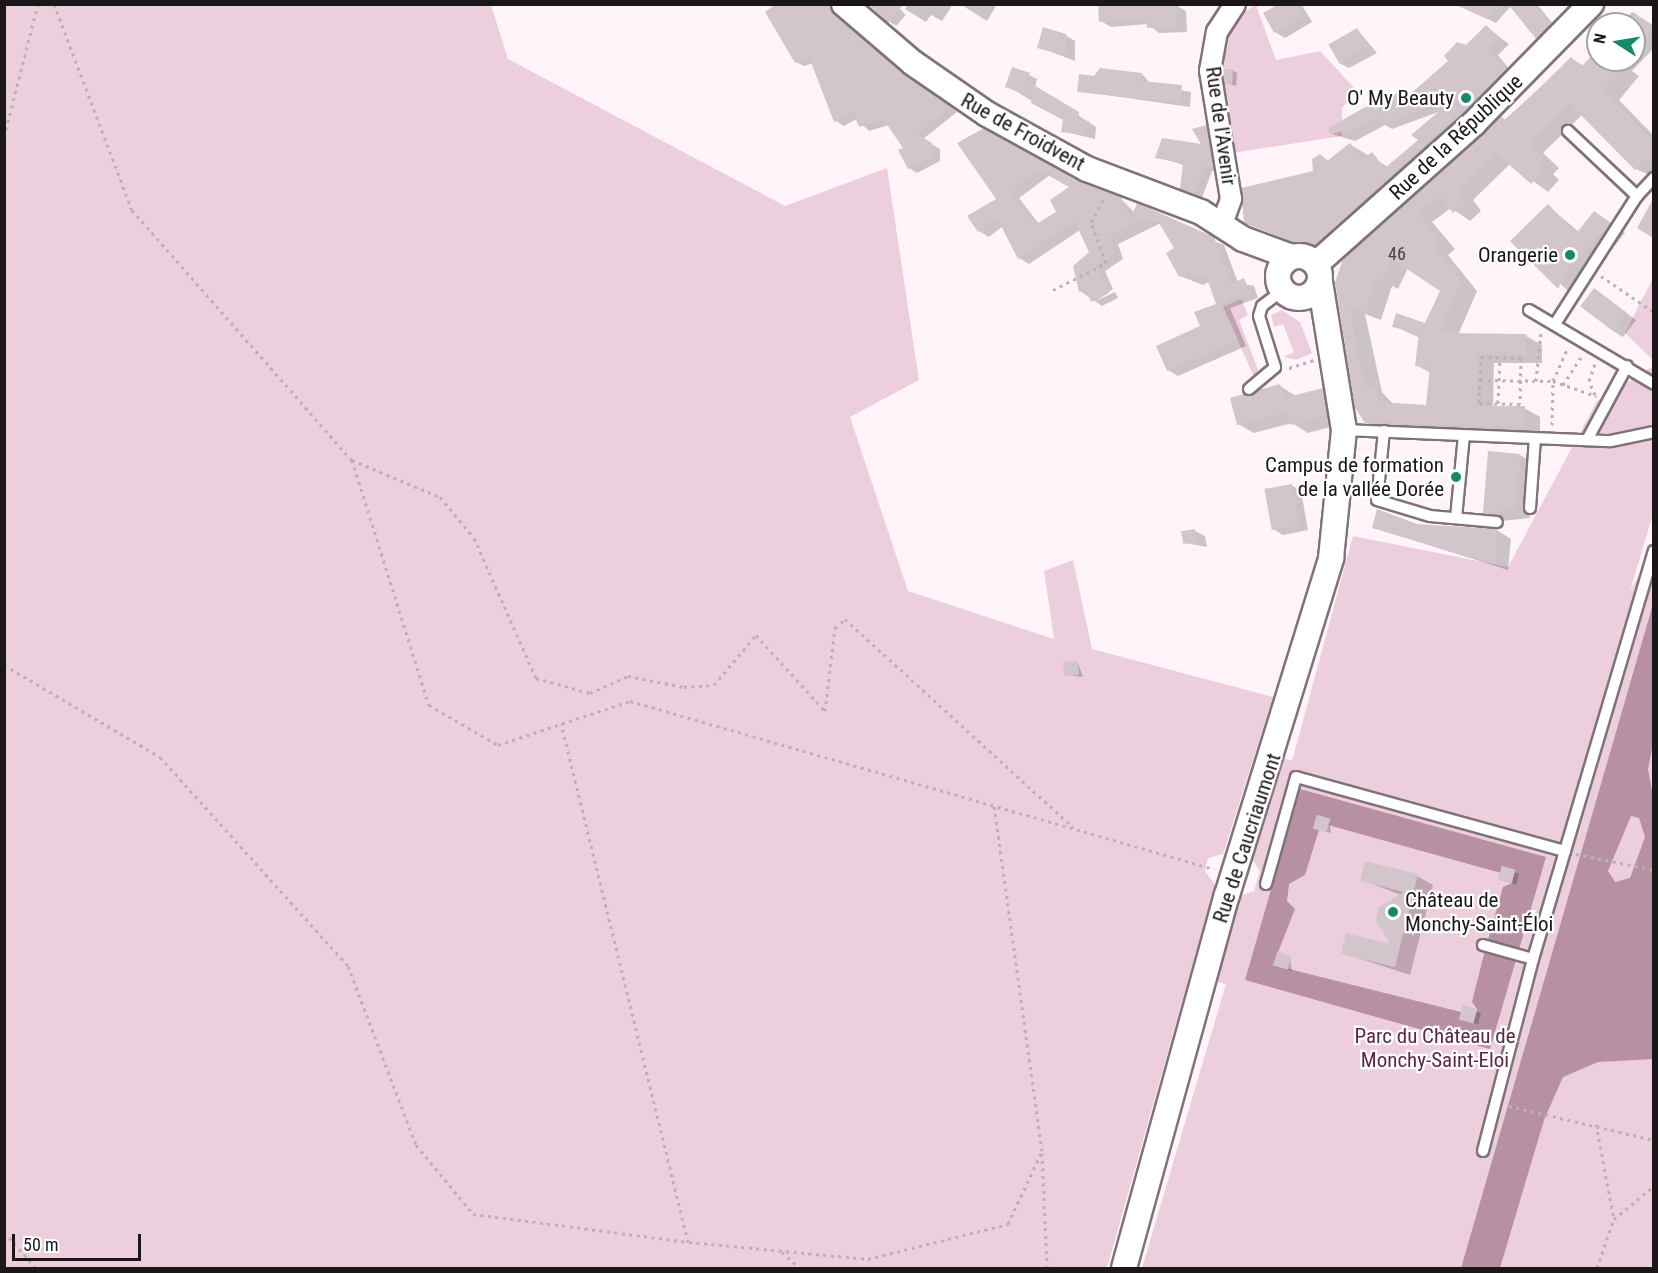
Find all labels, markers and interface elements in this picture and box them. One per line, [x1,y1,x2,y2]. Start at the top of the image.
north arrow [1586,12,1646,72]
text: N [1590,32,1610,45]
street label: Rue de l'Avenir [1200,65,1242,187]
street label: Rue de la République [1384,69,1528,205]
place label: O' My Beauty [1347,85,1454,111]
street label: Rue de Froidvent [957,88,1089,176]
marker: O' My Beauty [1459,91,1473,105]
place label: Orangerie [1478,242,1558,268]
house number: 46 [1388,243,1406,265]
marker: Orangerie [1563,248,1577,262]
place label: Campus de formation de la vallée Dorée [1265,452,1444,502]
marker: Campus de formation de la vallée Dorée [1449,470,1463,484]
street label: Rue de Caucriaumont [1208,750,1286,926]
place label: Château de Monchy-Saint-Éloi [1405,887,1553,937]
marker: Château de Monchy-Saint-Éloi [1386,905,1400,919]
park label: Parc du Château de Monchy-Saint-Eloi [1354,1023,1516,1073]
scale bar [15,1222,144,1260]
text: 50 m [23,1234,58,1255]

